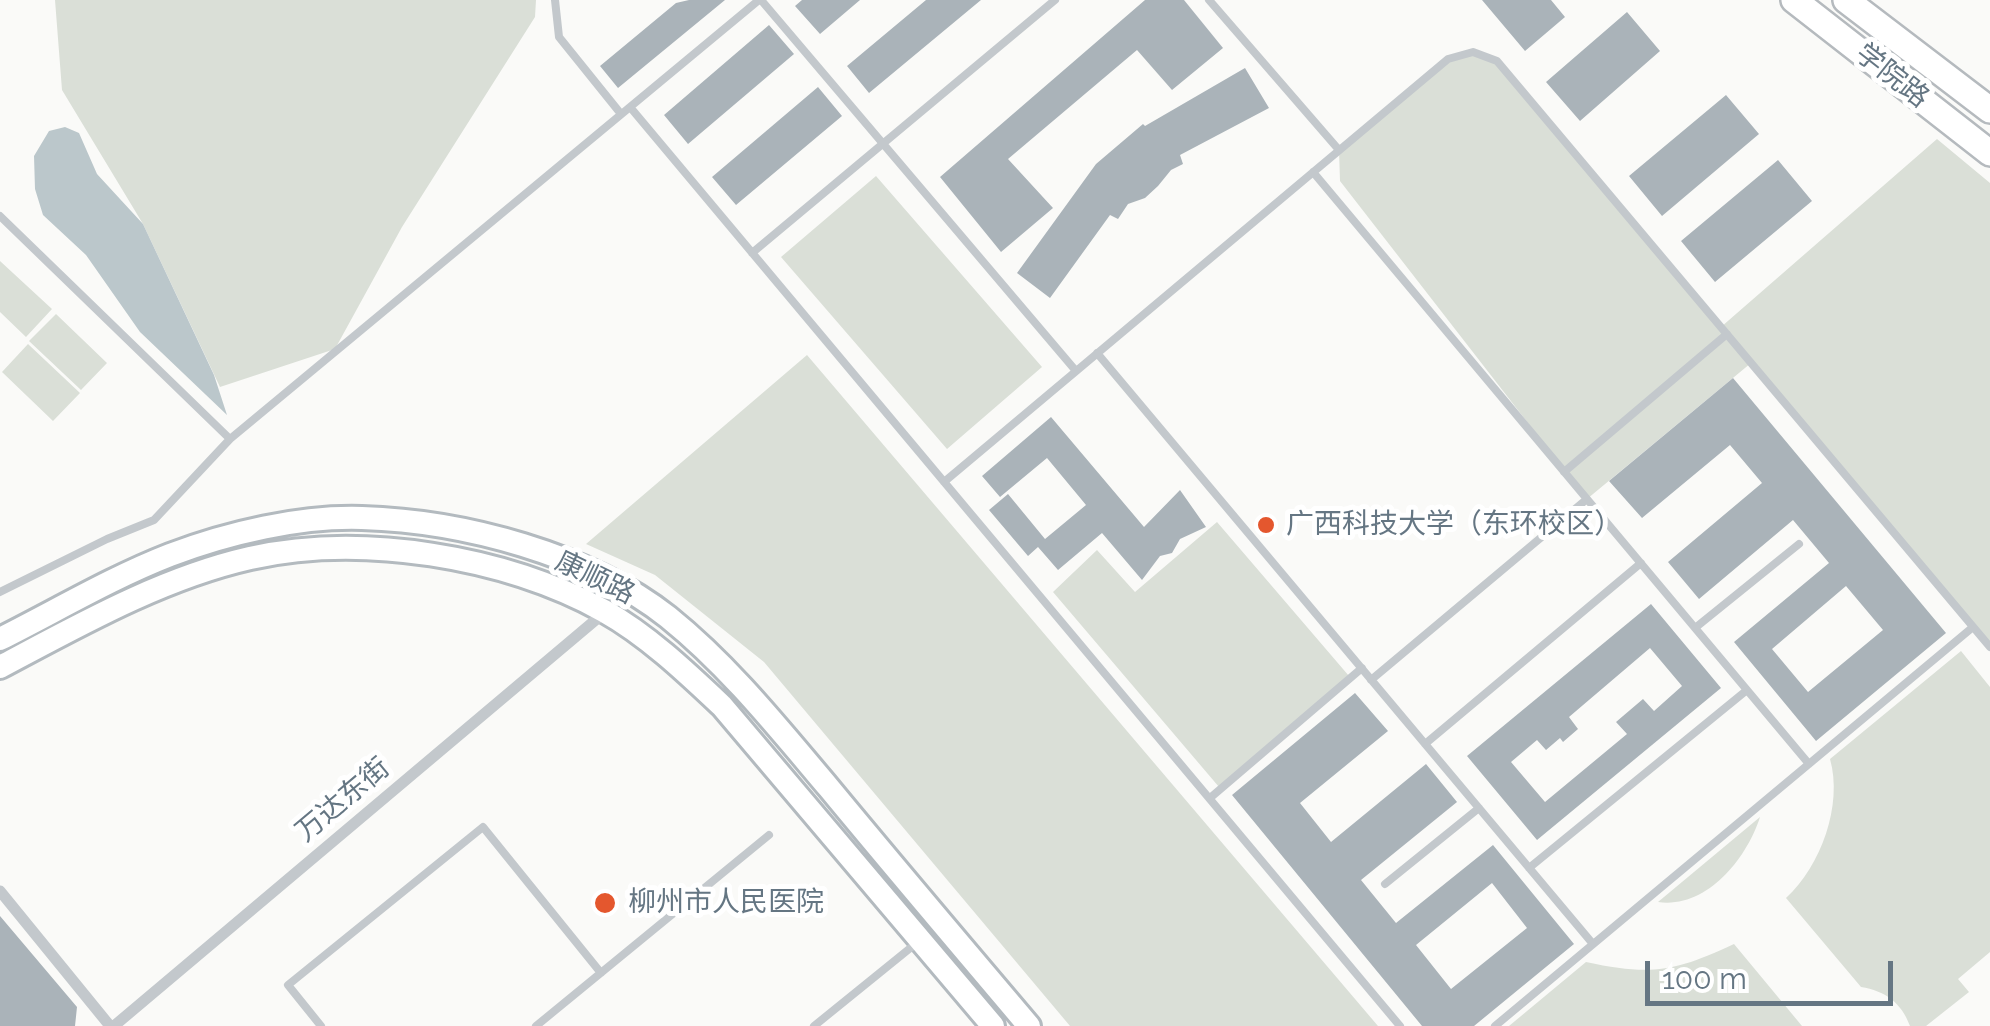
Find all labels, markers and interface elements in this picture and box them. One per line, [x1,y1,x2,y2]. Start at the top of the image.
street label: 学院路 [1849,37,1935,115]
place label: 广西科技大学（东环校区） [1286,508,1622,542]
marker: 广西科技大学（东环校区） [1255,514,1277,536]
street label: 康顺路 [550,544,640,612]
street label: 万达东街 [289,751,397,849]
place label: 柳州市人民医院 [628,886,824,920]
marker: 柳州市人民医院 [592,890,618,916]
scale bar [1650,941,1898,1003]
text: 100 m [1662,961,1747,996]

